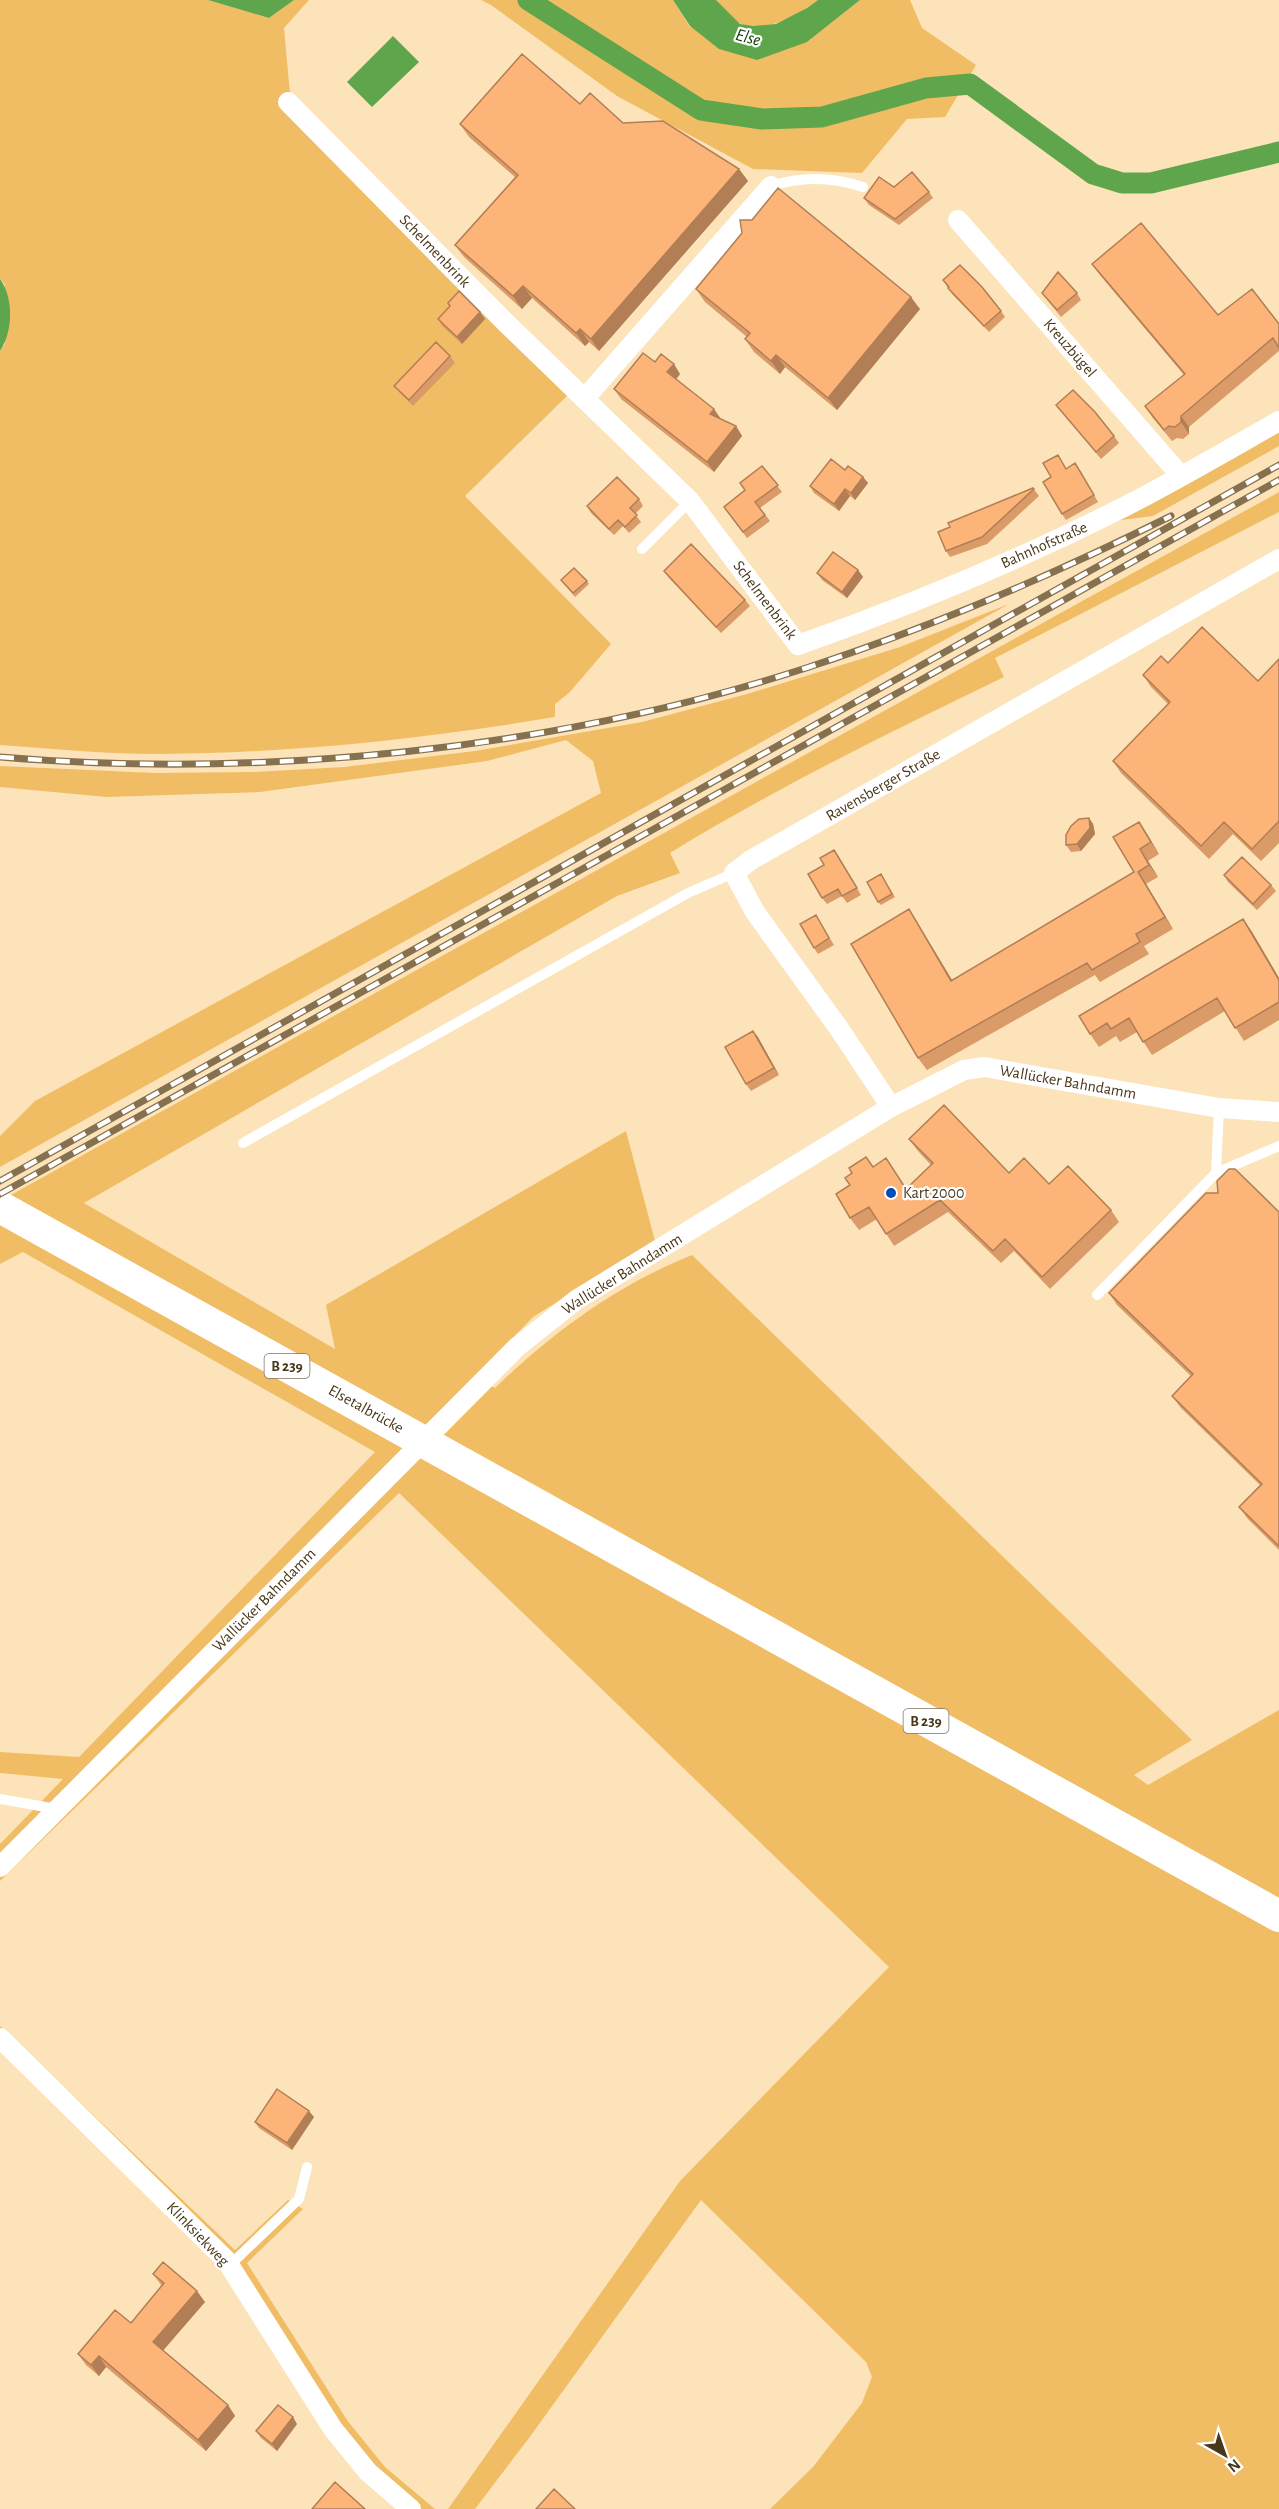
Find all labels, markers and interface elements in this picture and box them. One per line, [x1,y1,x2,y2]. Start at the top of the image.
water label: Else [733,26,763,50]
street label: Schelmenbrink [397,212,474,291]
street label: Kreuzbügel [1041,316,1099,380]
street label: Bahnhofstraße [998,519,1090,571]
street label: Schelmenbrink [730,558,800,643]
street label: Ravensberger Straße [823,746,943,824]
street label: Wallücker Bahndamm [998,1062,1138,1102]
place label: Kart 2000 [903,1185,964,1201]
marker: Kart 2000 [884,1186,898,1200]
street label: Wallücker Bahndamm [559,1230,685,1318]
road number: B 239 [264,1354,310,1378]
street label: Elsetalbrücke [326,1382,406,1436]
street label: Wallücker Bahndamm [209,1545,319,1655]
road number: B 239 [904,1709,948,1733]
street label: Klinksiekweg [164,2199,232,2269]
north arrow [1195,2425,1255,2485]
text: N [1225,2456,1243,2475]

